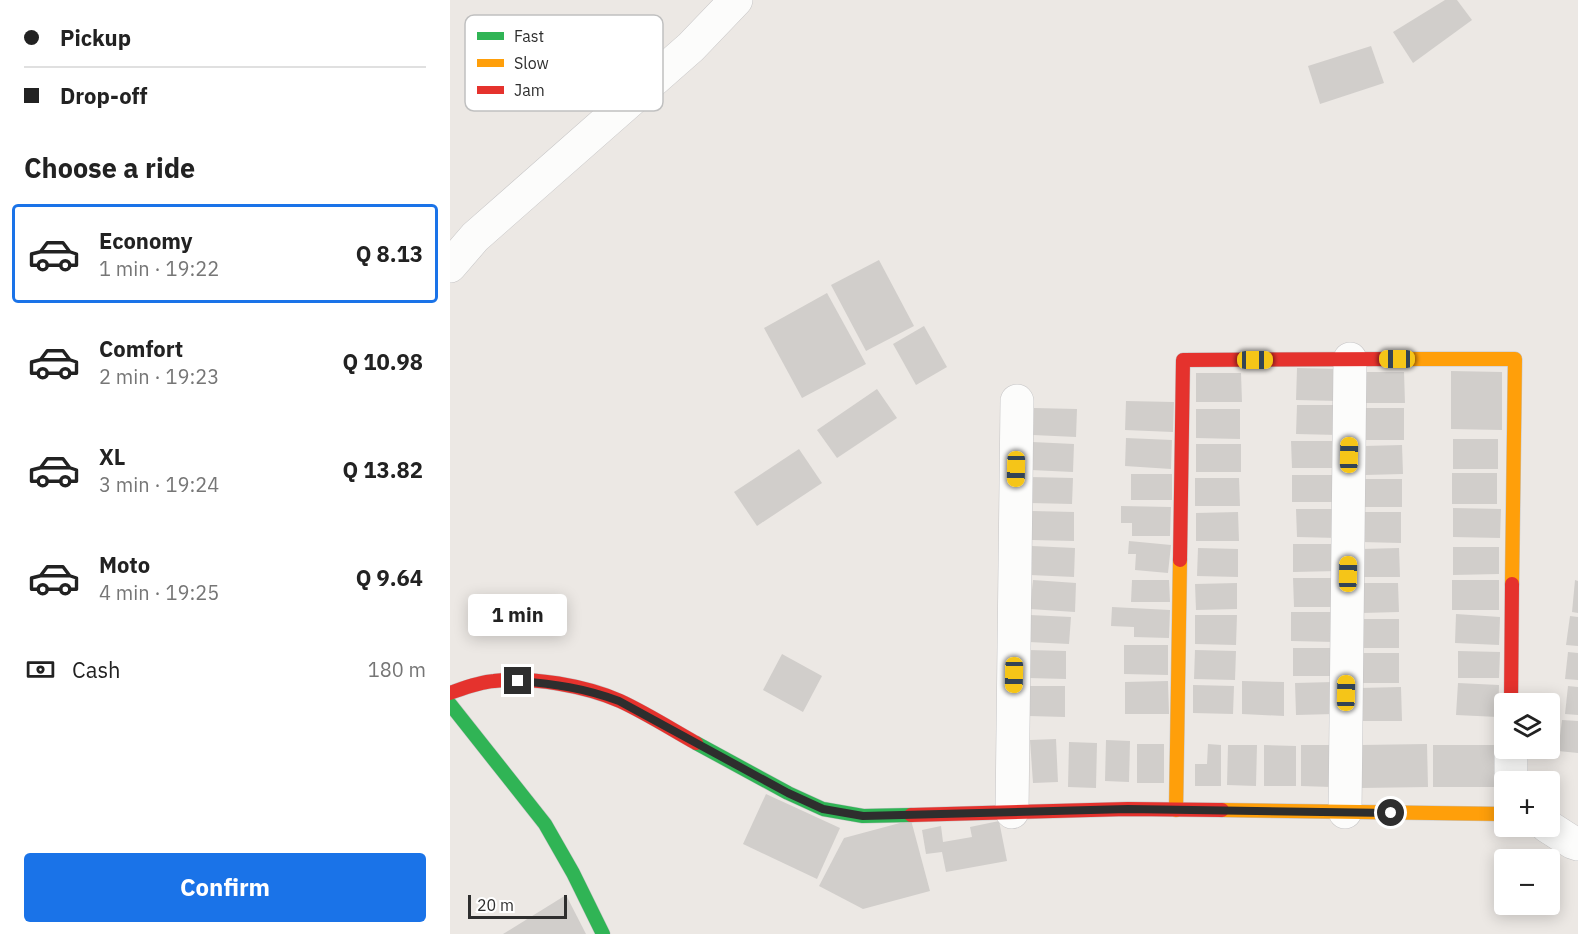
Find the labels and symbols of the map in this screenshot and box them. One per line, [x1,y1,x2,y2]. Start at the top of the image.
legend [465,15,663,111]
text: Fast [514,26,544,46]
text: Slow [514,53,549,73]
text: Jam [514,80,545,100]
car [1379,350,1415,368]
car [1237,351,1273,369]
car [1340,437,1358,473]
car [1007,451,1025,487]
car [1339,556,1357,592]
callout: 1 min [469,594,568,636]
car [1005,657,1023,693]
route end [504,667,531,694]
car [1337,675,1355,711]
route start [1377,799,1404,826]
scale bar [468,892,567,920]

